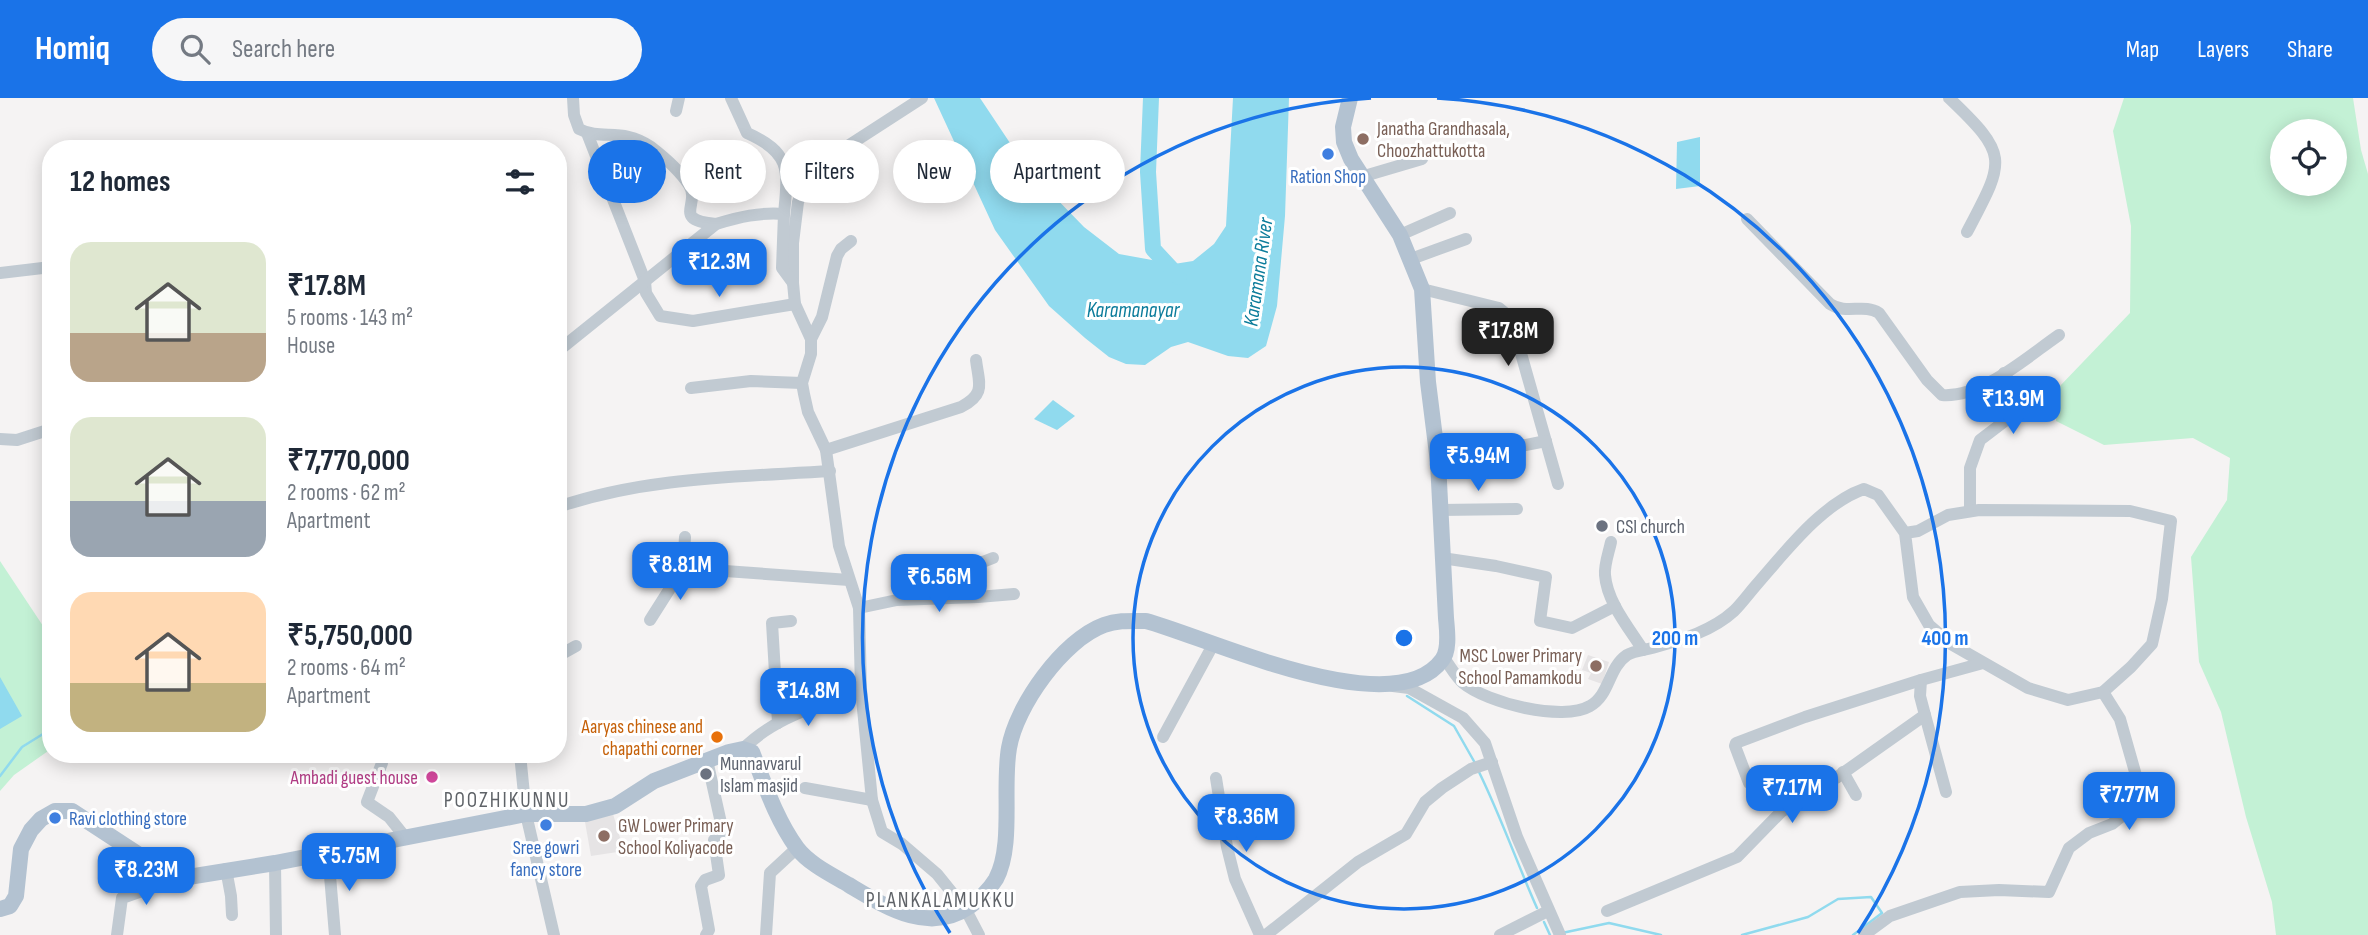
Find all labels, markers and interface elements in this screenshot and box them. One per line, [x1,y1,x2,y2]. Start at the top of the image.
search box [152,18,642,81]
text: Homiq [35,29,110,69]
icon: search [176,30,214,68]
text: Search here [232,34,335,65]
text: Map [2126,35,2159,64]
text: Layers [2197,35,2249,64]
text: Share [2287,35,2333,64]
place label: Janatha Grandhasala, Choozhattukotta [1376,118,1510,163]
map controls [2270,119,2347,196]
button: locate [2270,119,2347,196]
marker: Janatha Grandhasala, Choozhattukotta [1355,131,1371,147]
chip: Buy [588,140,666,203]
chip: Rent [680,140,766,203]
chip: Filters [780,140,879,203]
chip: New [893,140,976,203]
chip: Apartment [990,140,1125,203]
marker: Ration Shop [1320,146,1336,162]
icon: filters [501,163,539,201]
text: 12 homes [70,164,171,200]
place label: Ration Shop [1290,166,1366,189]
water label: Karamana River [1239,215,1279,328]
pin: ₹12.3M [662,240,776,299]
text: ₹12.3M [688,248,750,276]
text: ₹17.8M [287,268,366,304]
icon: home [126,270,210,354]
water label: Karamanayar [1087,298,1180,323]
text: 5 rooms · 143 m² [287,304,413,332]
pin: ₹17.8M [1451,308,1565,368]
text: ₹17.8M [1478,317,1538,345]
text: House [287,332,335,360]
pin: ₹13.9M [1956,376,2070,436]
text: ₹13.9M [1982,385,2044,413]
pin: ₹5.94M [1421,434,1535,493]
text: ₹5.94M [1446,442,1510,470]
text: ₹7,770,000 [287,443,410,479]
icon: home [126,445,210,529]
text: 2 rooms · 62 m² [287,479,406,507]
text: Apartment [287,507,371,535]
place label: CSI church [1616,516,1685,539]
marker: CSI church [1594,518,1610,534]
pin: ₹8.81M [623,542,737,602]
text: ₹8.81M [648,551,712,579]
pin: ₹6.56M [882,554,996,614]
text: ₹6.56M [907,563,971,591]
text: ₹5,750,000 [287,618,413,654]
icon: home [126,620,210,704]
centre of rings [1392,626,1416,650]
text: 200 m [1652,626,1698,651]
text: 400 m [1922,626,1968,651]
place label: MSC Lower Primary School Pamamkodu [1458,645,1583,690]
text: 2 rooms · 64 m² [287,654,406,682]
marker: MSC Lower Primary School Pamamkodu [1588,658,1604,674]
pin: ₹14.8M [751,668,865,728]
text: ₹14.8M [776,677,840,705]
text: Apartment [287,682,371,710]
place label: Aaryas chinese and chapathi corner [581,716,704,761]
marker: Aaryas chinese and chapathi corner [709,729,725,745]
place label: Munnavvarul Islam masjid [720,753,801,798]
marker: Munnavvarul Islam masjid [698,766,714,782]
pin: ₹7.17M [1735,766,1849,825]
place label: Ambadi guest house [289,767,418,790]
marker: Ambadi guest house [424,769,440,785]
pin: ₹7.77M [2072,772,2186,832]
text: ₹7.17M [1762,774,1822,802]
text: ₹7.77M [2099,781,2159,809]
district label: POOZHIKUNNU [444,788,570,813]
pin: ₹8.36M [1189,794,1303,854]
text: ₹8.36M [1214,803,1278,831]
place label: Ravi clothing store [69,808,187,831]
marker: Ravi clothing store [47,810,63,826]
place label: GW Lower Primary School Koliyacode [618,815,734,860]
marker: Sree gowri fancy store [538,817,554,833]
marker: GW Lower Primary School Koliyacode [596,828,612,844]
pin: ₹5.75M [292,834,406,893]
place label: Sree gowri fancy store [510,837,582,882]
text: ₹5.75M [318,842,380,870]
pin: ₹8.23M [89,848,203,907]
text: ₹8.23M [114,856,178,884]
district label: PLANKALAMUKKU [866,888,1016,913]

